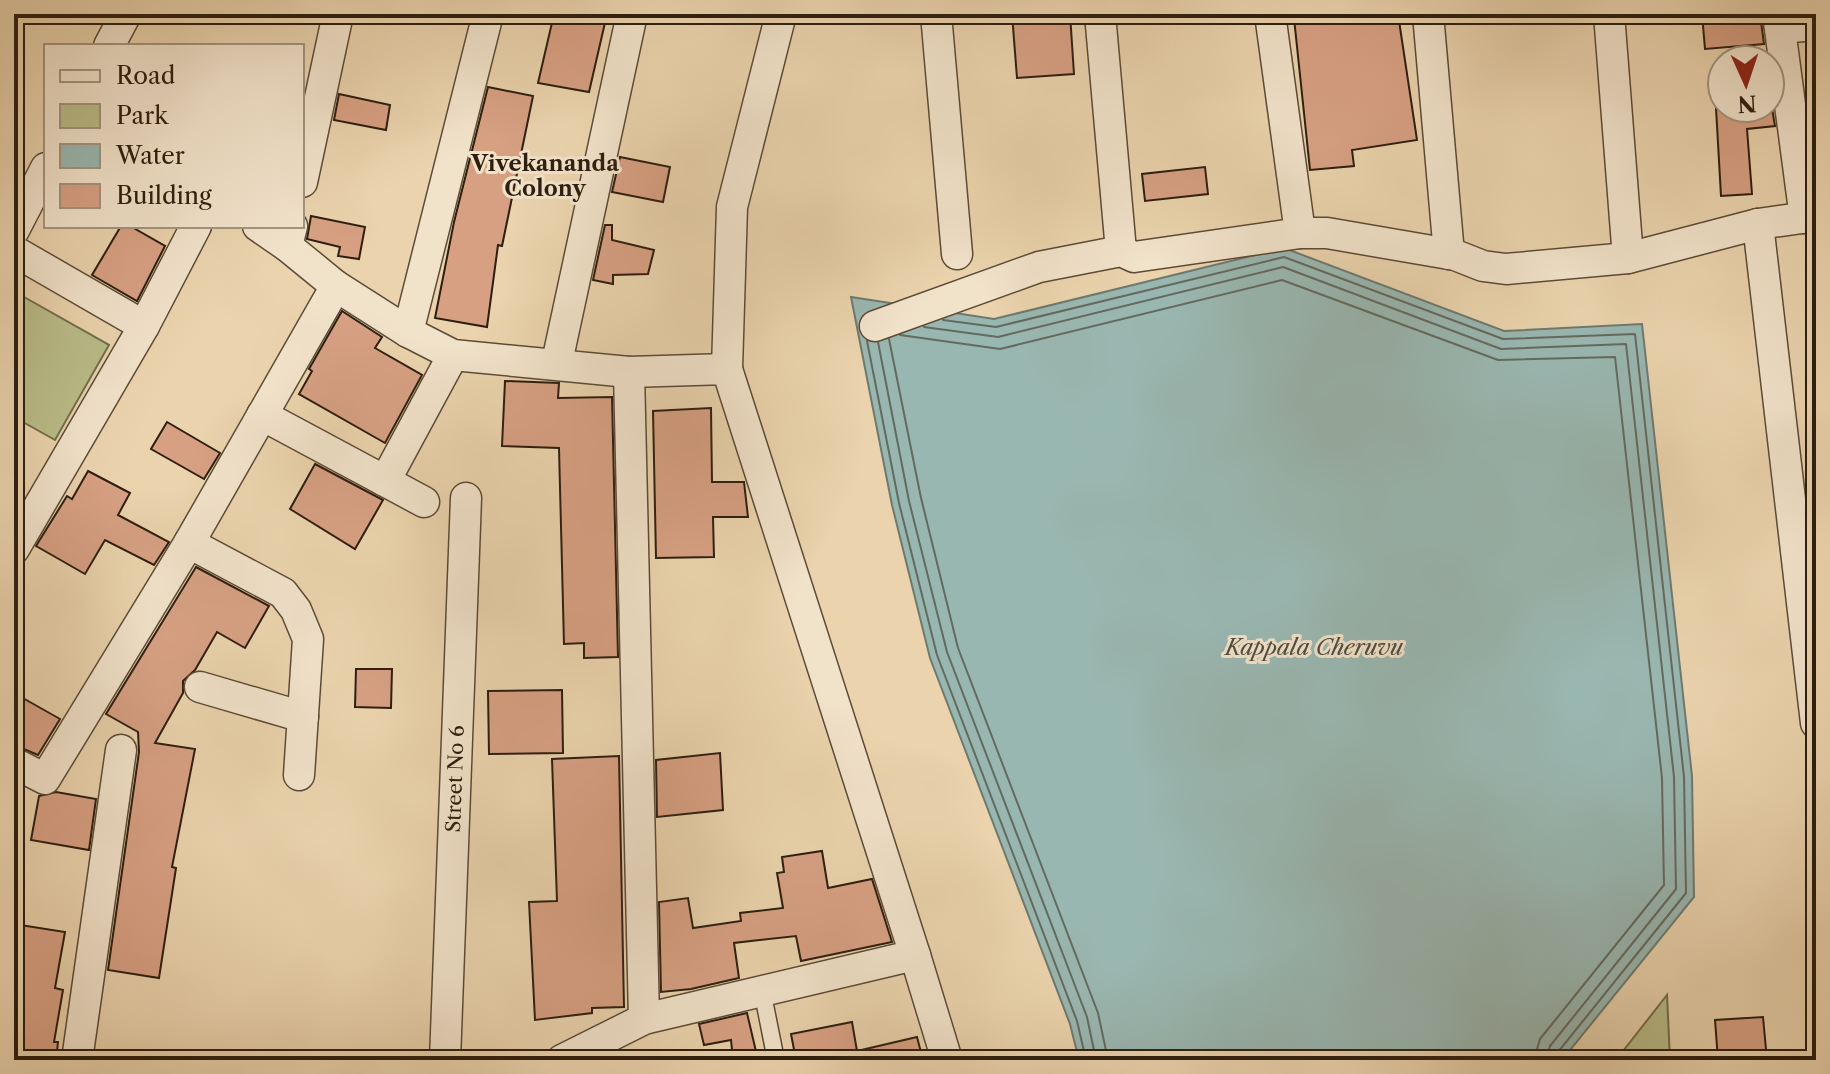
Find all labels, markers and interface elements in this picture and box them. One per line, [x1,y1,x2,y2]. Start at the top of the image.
legend [44,44,304,228]
north arrow [1706,44,1786,124]
text: Road [116,61,176,90]
text: N [1737,89,1757,117]
text: Park [116,101,169,130]
text: Water [115,141,185,170]
district label: Vivekananda Colony [470,150,619,202]
text: Building [116,181,212,210]
water label: Kappala Cheruvu [1223,634,1404,661]
street label: Street No 6 [441,725,469,833]

